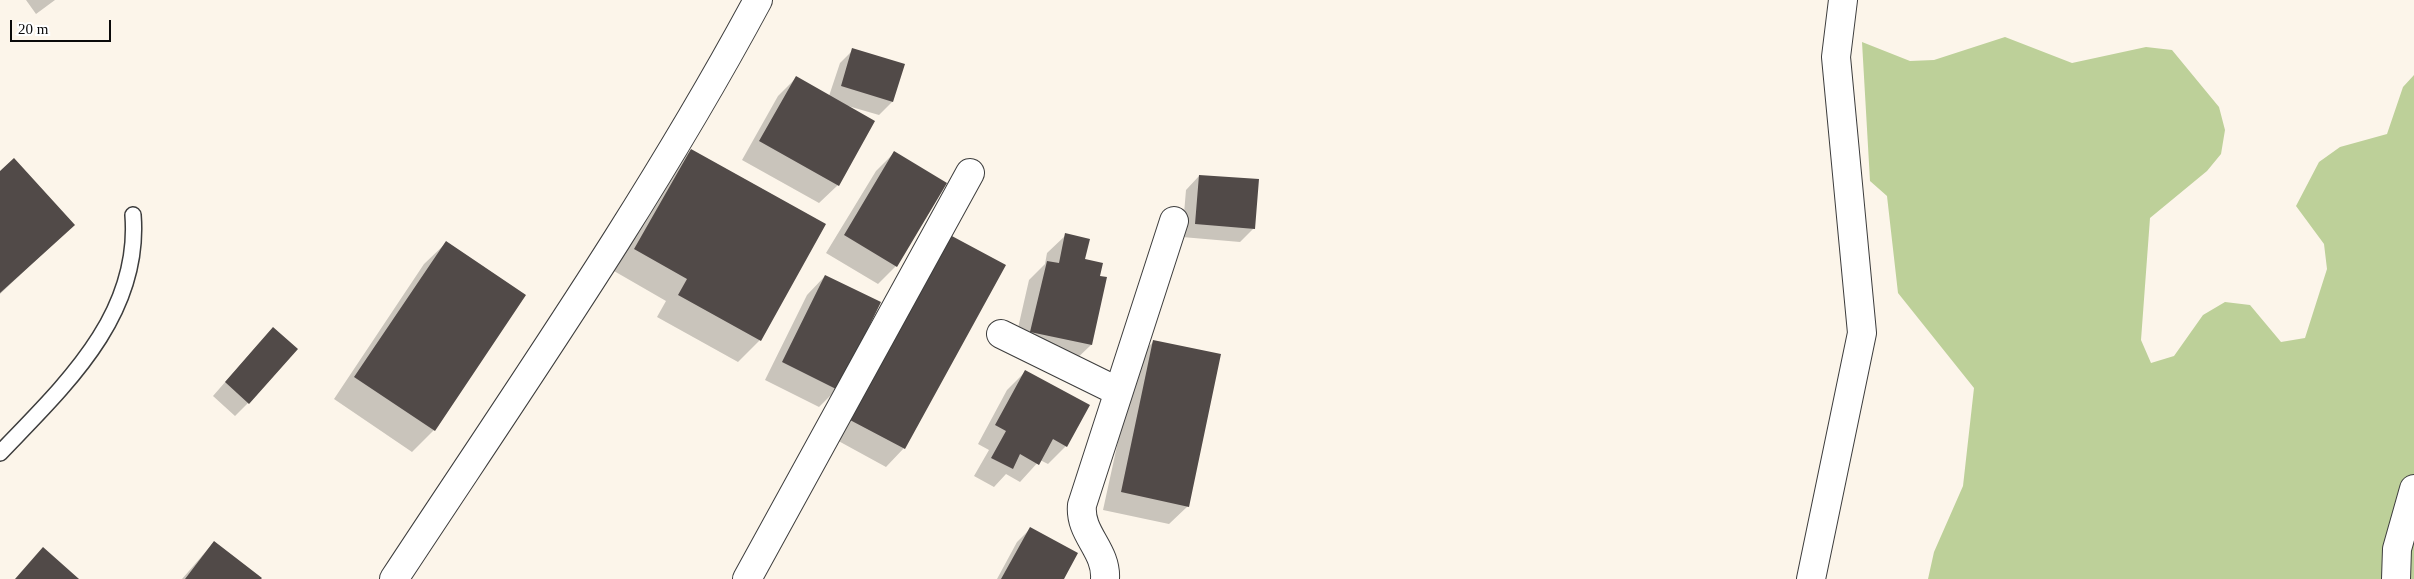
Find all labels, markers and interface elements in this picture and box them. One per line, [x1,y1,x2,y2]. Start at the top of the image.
scale bar [12,10,114,42]
text: 20 m [18,21,48,37]

